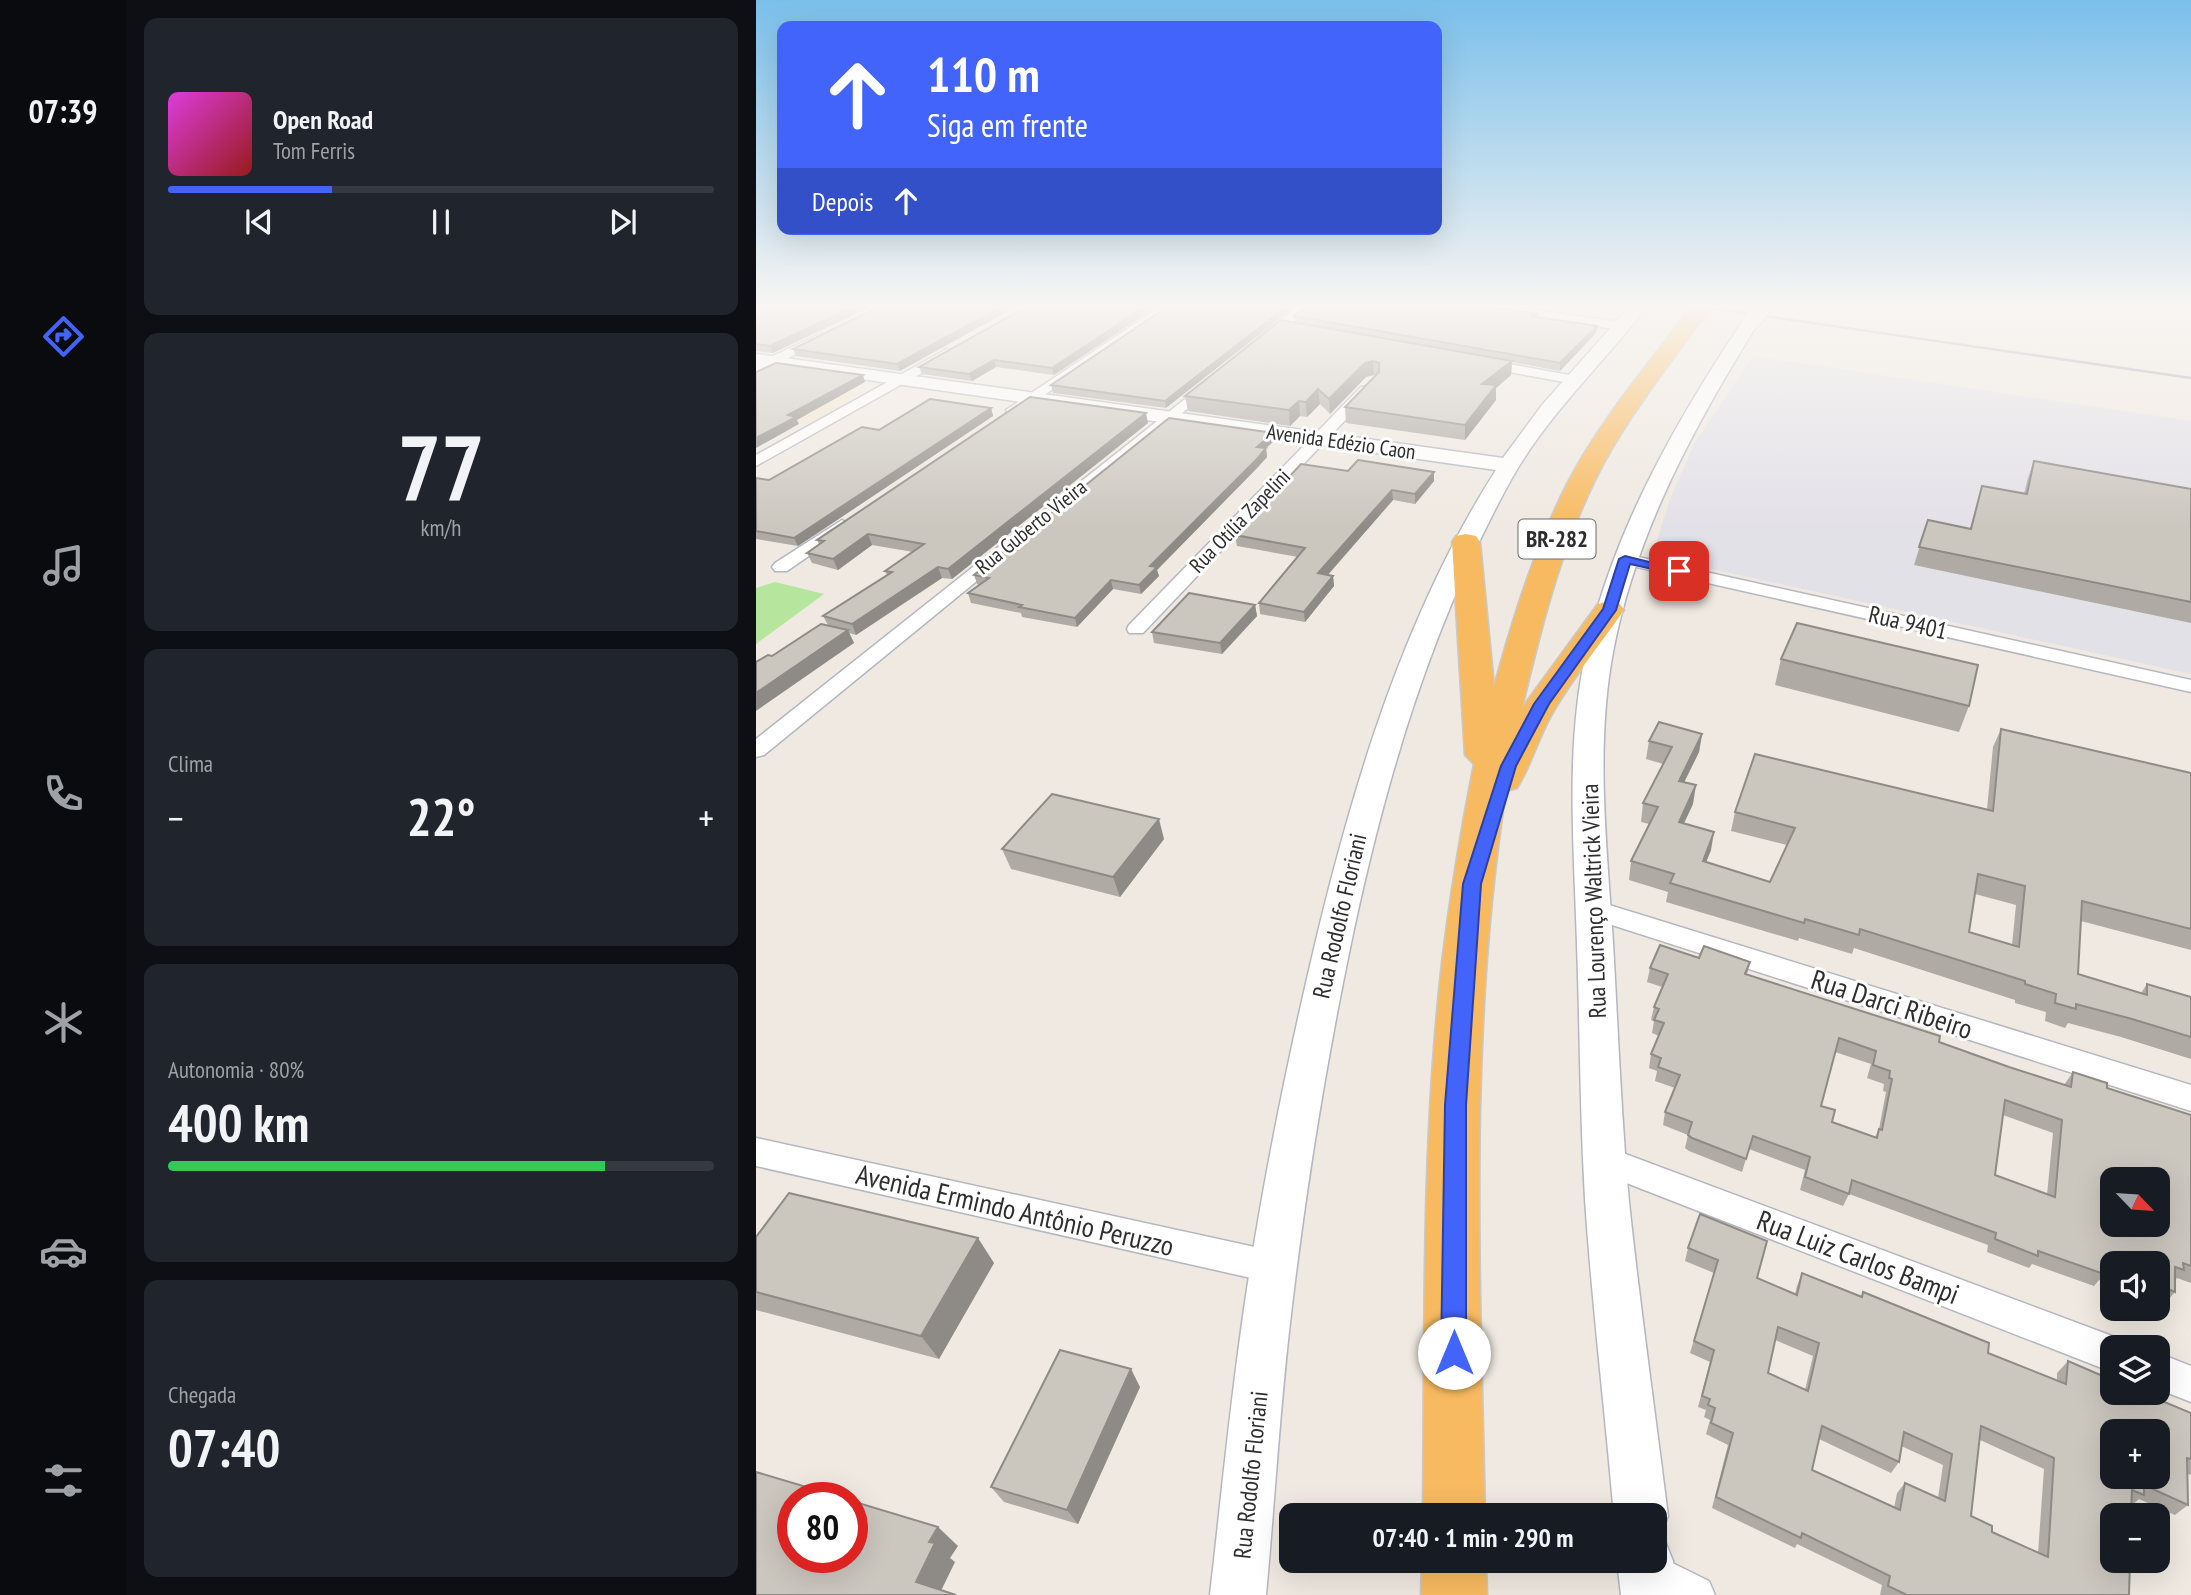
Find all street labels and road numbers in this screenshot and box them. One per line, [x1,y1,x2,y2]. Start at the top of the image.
street label: Avenida Edézio Caon [1265,418,1417,465]
street label: Rua Otília Zapelini [1183,463,1296,578]
street label: Rua Guberto Vieira [969,473,1092,580]
road number: BR-282 [1518,520,1596,558]
street label: Rua 9401 [1866,598,1950,647]
street label: Rua Lourenço Waltrick Vieira [1574,783,1613,1019]
street label: Rua Rodolfo Floriani [1305,830,1374,1001]
street label: Rua Darci Ribeiro [1807,960,1977,1047]
street label: Avenida Ermindo Antônio Peruzzo [853,1155,1177,1264]
street label: Rua Luiz Carlos Bampi [1752,1201,1965,1312]
street label: Rua Rodolfo Floriani [1226,1390,1275,1560]

